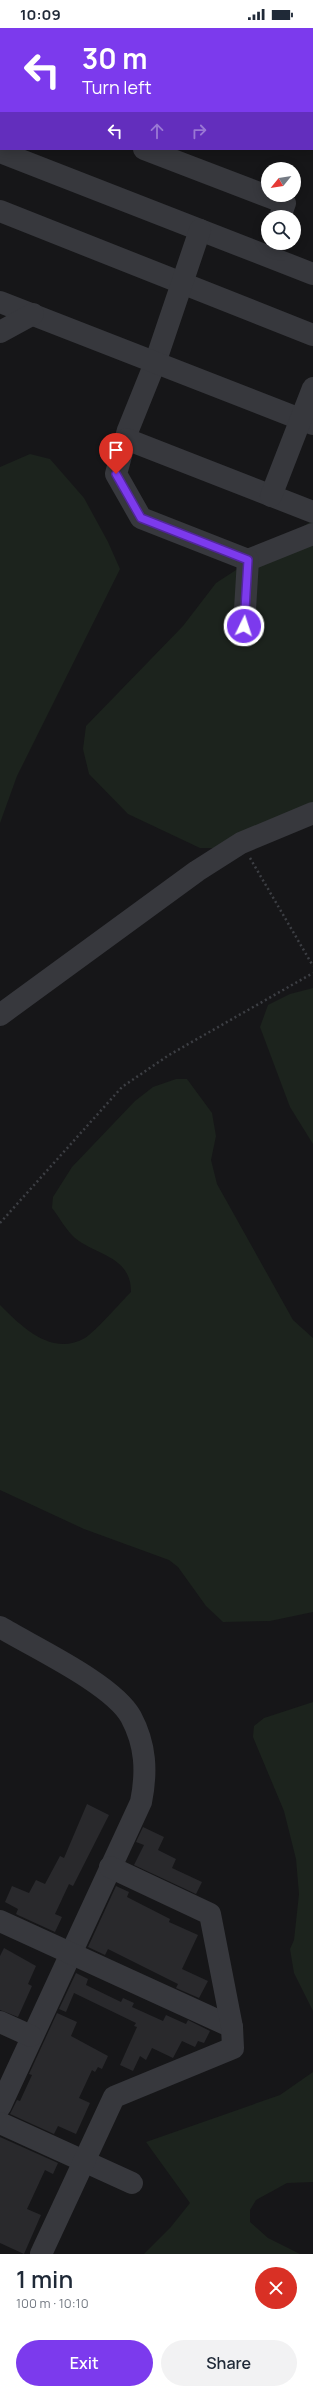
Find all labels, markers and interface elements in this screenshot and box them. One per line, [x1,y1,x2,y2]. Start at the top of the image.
text: 10:09 [20,4,61,25]
text: 30 m [82,39,147,77]
icon: left [16,44,68,96]
text: Turn left [82,75,152,99]
icon: left [104,120,126,142]
icon: ahead [146,120,168,142]
icon: right [188,120,210,142]
north arrow [261,162,301,202]
map controls [261,162,301,250]
button: search [261,210,301,250]
pin [99,433,133,474]
icon: arrive [105,439,127,461]
position arrow [223,605,265,647]
text: 1 min [16,2262,73,2295]
button: close [255,2267,297,2309]
text: 100 m · 10:10 [16,2294,89,2312]
button: Exit [16,2340,153,2386]
button: Share [161,2340,297,2386]

